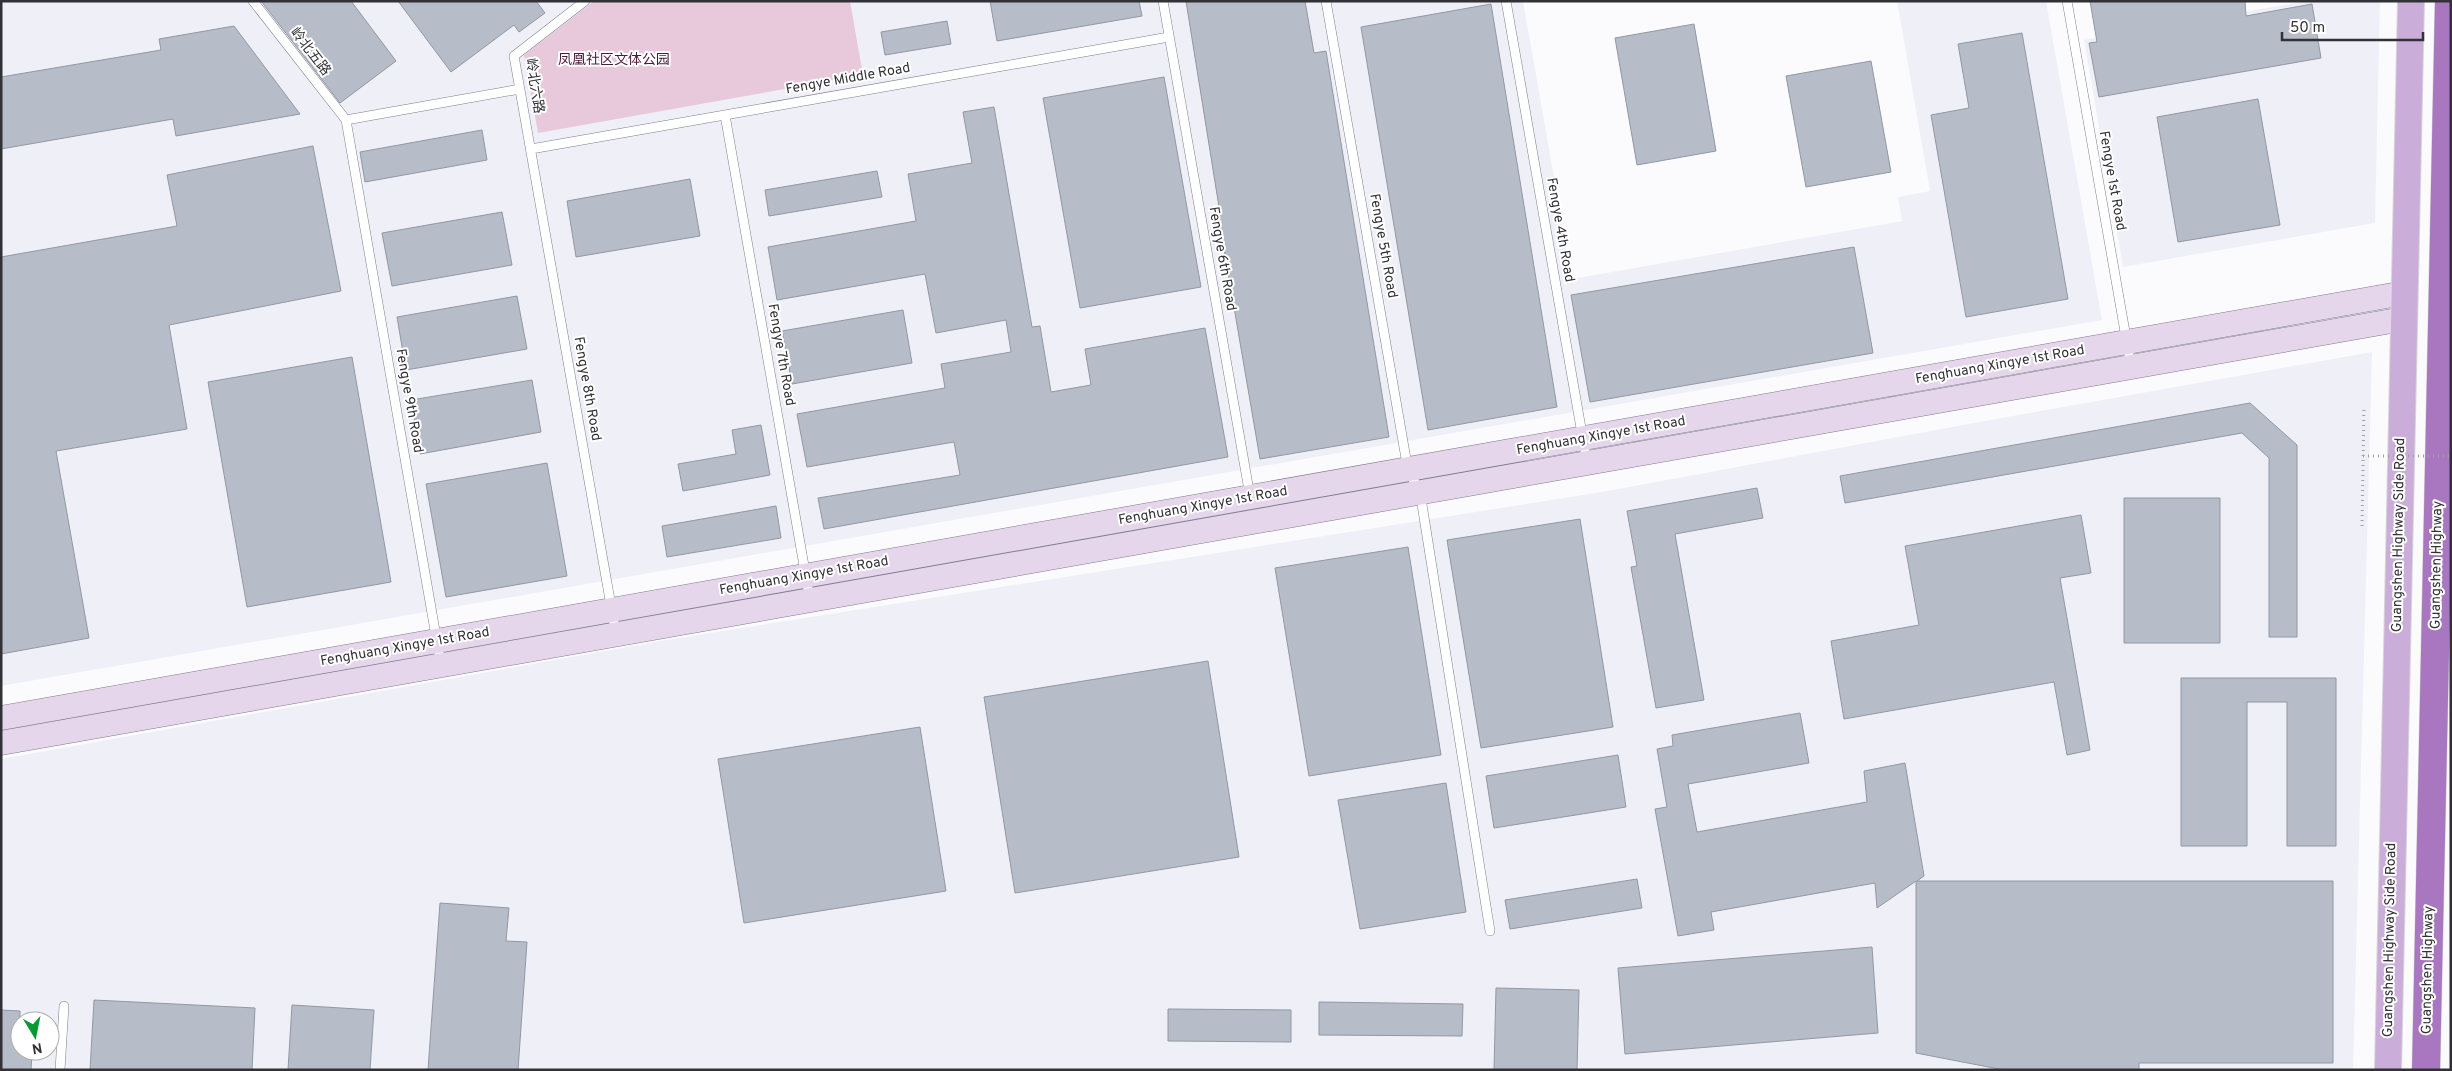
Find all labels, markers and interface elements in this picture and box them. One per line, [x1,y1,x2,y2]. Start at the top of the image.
scale bar [2282,10,2423,42]
text: 50 m [2290,19,2325,38]
street label: 岭北五路 [286,24,335,79]
park label: 凤凰社区文体公园 [558,52,670,69]
street label: 岭北六路 [521,57,548,115]
street label: Fengye Middle Road [784,60,912,98]
street label: Fengye 1st Road [2095,130,2129,232]
street label: Fengye 4th Road [1542,176,1578,284]
street label: Fengye 5th Road [1365,192,1401,300]
street label: Fengye 6th Road [1204,205,1240,313]
street label: Fengye 7th Road [764,302,798,408]
street label: Fengye 8th Road [569,336,605,442]
street label: Fenghuang Xingye 1st Road [1914,342,2086,388]
street label: Fengye 9th Road [391,347,427,455]
street label: Fenghuang Xingye 1st Road [1515,413,1687,459]
street label: Guangshen Highway Side Road [2389,438,2409,632]
street label: Fenghuang Xingye 1st Road [1117,483,1289,529]
street label: Guangshen Highway [2427,501,2447,629]
street label: Fenghuang Xingye 1st Road [718,553,890,599]
street label: Fenghuang Xingye 1st Road [319,624,491,670]
street label: Guangshen Highway Side Road [2380,843,2400,1037]
street label: Guangshen Highway [2418,906,2438,1034]
north arrow [10,1011,60,1061]
text: N [31,1038,43,1057]

